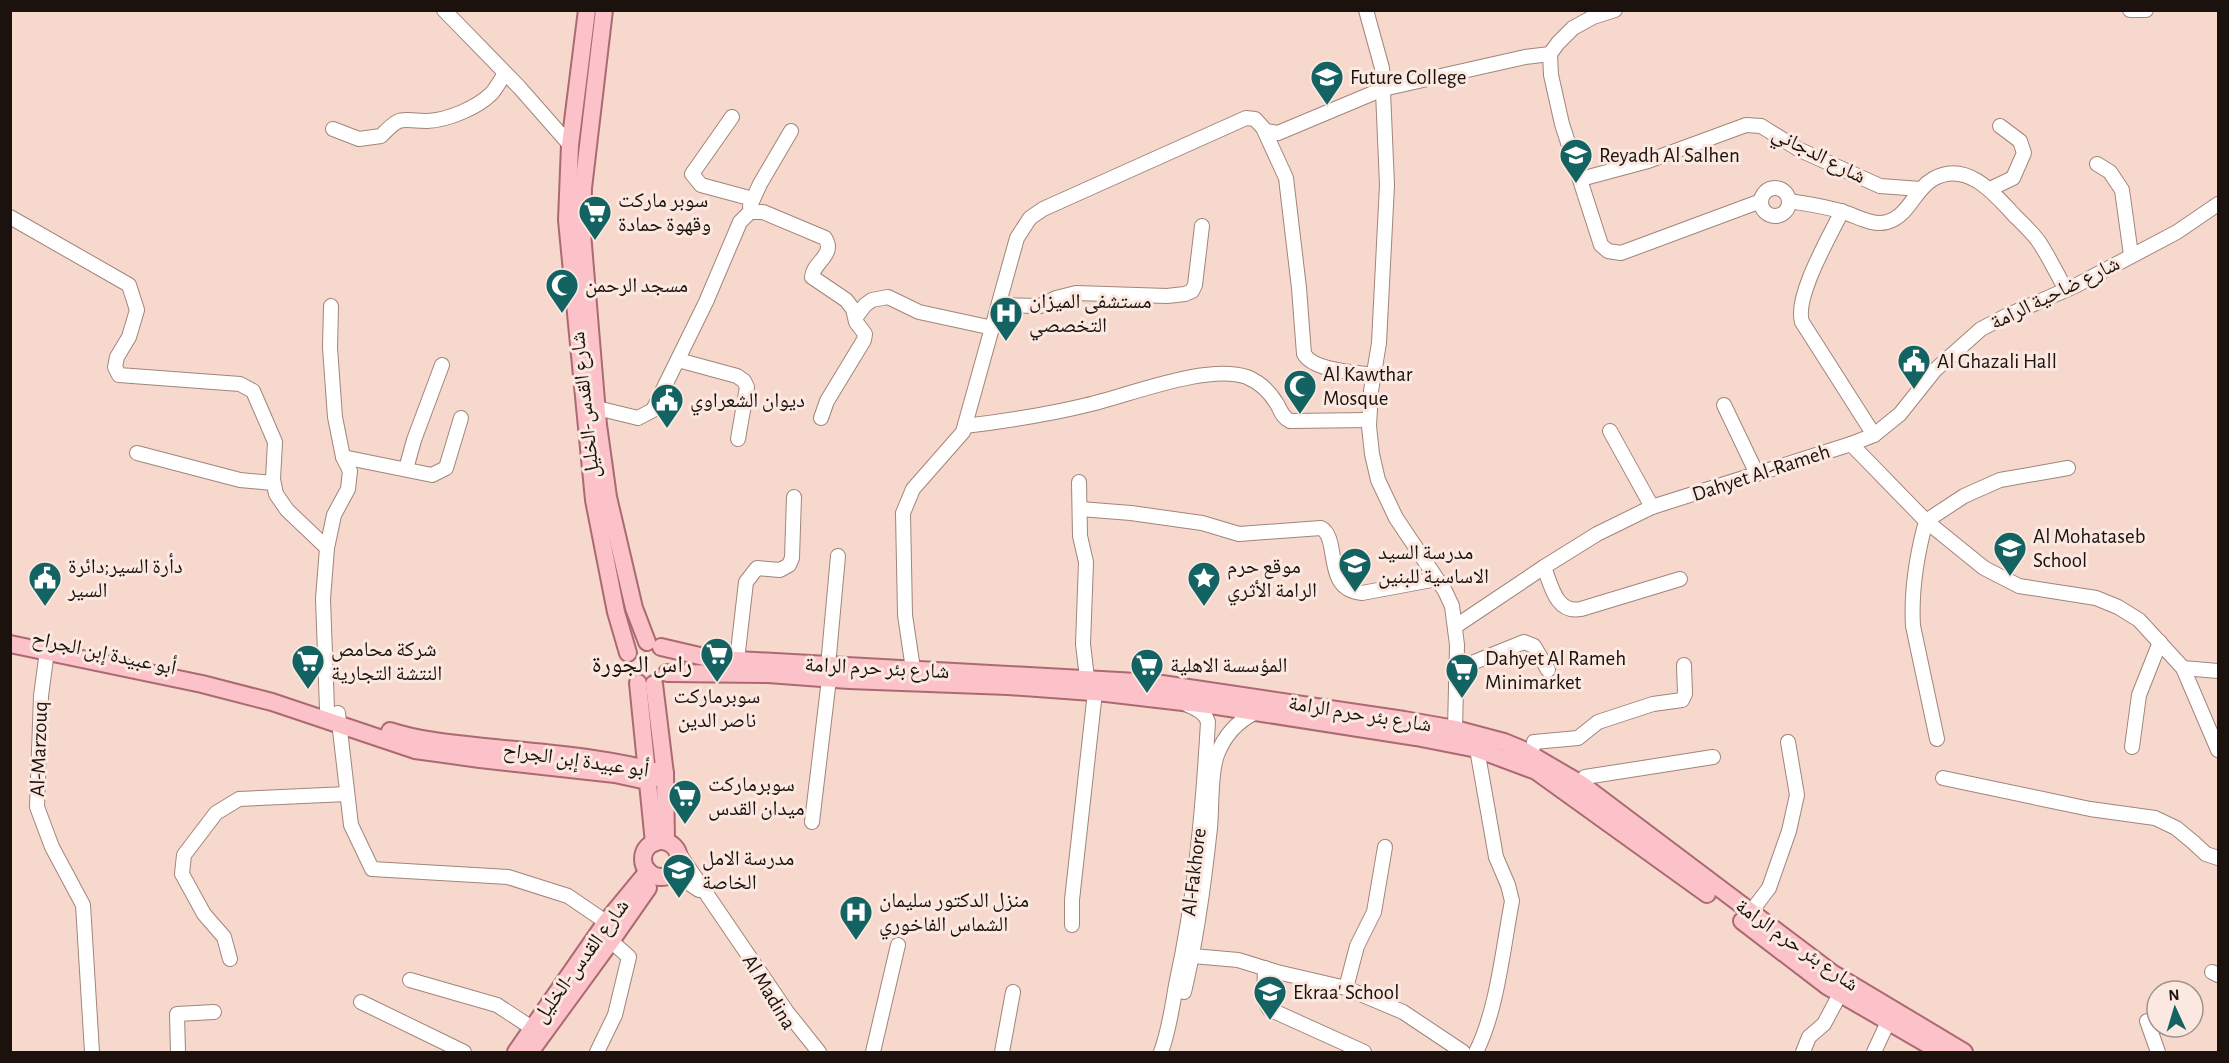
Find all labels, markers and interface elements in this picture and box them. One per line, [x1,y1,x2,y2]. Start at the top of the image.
school or university icon: Future College [1309,59,1345,106]
place label: Future College [1350,67,1467,88]
street label: شارع الدجاني [1767,123,1869,192]
school or university icon: Reyadh Al Salhen [1558,137,1594,184]
place label: Reyadh Al Salhen [1599,145,1740,166]
place label: سوبر ماركت وقهوة حمادة [618,190,711,236]
supermarket icon: سوبر ماركت وقهوة حمادة [577,194,613,241]
street label: شارع ضاحية الرامة [1987,253,2124,335]
mosque icon: مسجد الرحمن [544,267,580,314]
place label: مسجد الرحمن [585,275,688,298]
place label: مستشفى الميزان التخصصي [1029,291,1151,341]
hospital icon: مستشفى الميزان التخصصي [988,295,1024,342]
street label: شارع القدس-الخليل [567,330,605,479]
public building icon: Al Ghazali Hall [1896,343,1932,390]
place label: Al Ghazali Hall [1937,351,2057,372]
place label: Al Kawthar Mosque [1323,364,1413,409]
mosque icon: Al Kawthar Mosque [1282,368,1318,415]
public building icon: ديوان الشعراوي [649,382,685,429]
place label: ديوان الشعراوي [690,390,805,416]
street label: Dahyet Al-Rameh [1689,441,1833,505]
place label: Al Mohataseb School [2033,526,2146,571]
school or university icon: Al Mohataseb School [1992,530,2028,577]
place label: مدرسة السيد الاساسية للبنين [1378,542,1489,589]
school or university icon: مدرسة السيد الاساسية للبنين [1337,546,1373,593]
place label: دأرة السير;دائرة السير [67,553,183,601]
place label: موقع حرم الرامة الأثري [1227,556,1317,606]
public building icon: دأرة السير;دائرة السير [27,560,63,607]
place icon: موقع حرم الرامة الأثري [1186,560,1222,607]
street label: أبو عبيدة إبن الجراح [29,625,179,682]
supermarket icon: سوبرماركت ناصر الدين [699,636,735,683]
place label: شركة محامص النتشة التجارية [331,639,442,684]
supermarket icon: شركة محامص النتشة التجارية [290,643,326,690]
supermarket icon: المؤسسة الاهلية [1129,647,1165,694]
place label: Dahyet Al Rameh Minimarket [1485,648,1626,693]
supermarket icon: Dahyet Al Rameh Minimarket [1444,652,1480,699]
district label: راس الجورة [592,653,692,678]
street label: شارع بئر حرم الرامة [804,654,950,685]
place label: المؤسسة الاهلية [1170,655,1287,676]
place label: سوبرماركت ناصر الدين [674,686,760,733]
street label: شارع بئر حرم الرامة [1286,692,1433,739]
street label: Al-Marzouq [27,701,51,797]
street label: أبو عبيدة إبن الجراح [501,737,651,784]
place label: سوبرماركت ميدان القدس [708,774,805,821]
supermarket icon: سوبرماركت ميدان القدس [667,778,703,825]
street label: Al-Fakhore [1178,827,1210,917]
place label: مدرسة الامل الخاصة [702,848,794,893]
school or university icon: مدرسة الامل الخاصة [661,852,697,899]
place label: منزل الدكتور سليمان الشماس الفاخوري [879,890,1029,940]
hospital icon: منزل الدكتور سليمان الشماس الفاخوري [838,894,874,941]
street label: شارع القدس-الخليل [529,895,634,1028]
street label: شارع بئر حرم الرامة [1730,895,1862,998]
street label: Al Madina [739,951,800,1033]
school or university icon: Ekraa' School [1252,974,1288,1021]
north arrow [2145,979,2205,1039]
place label: Ekraa' School [1293,982,1399,1003]
text: N [2168,987,2180,1003]

